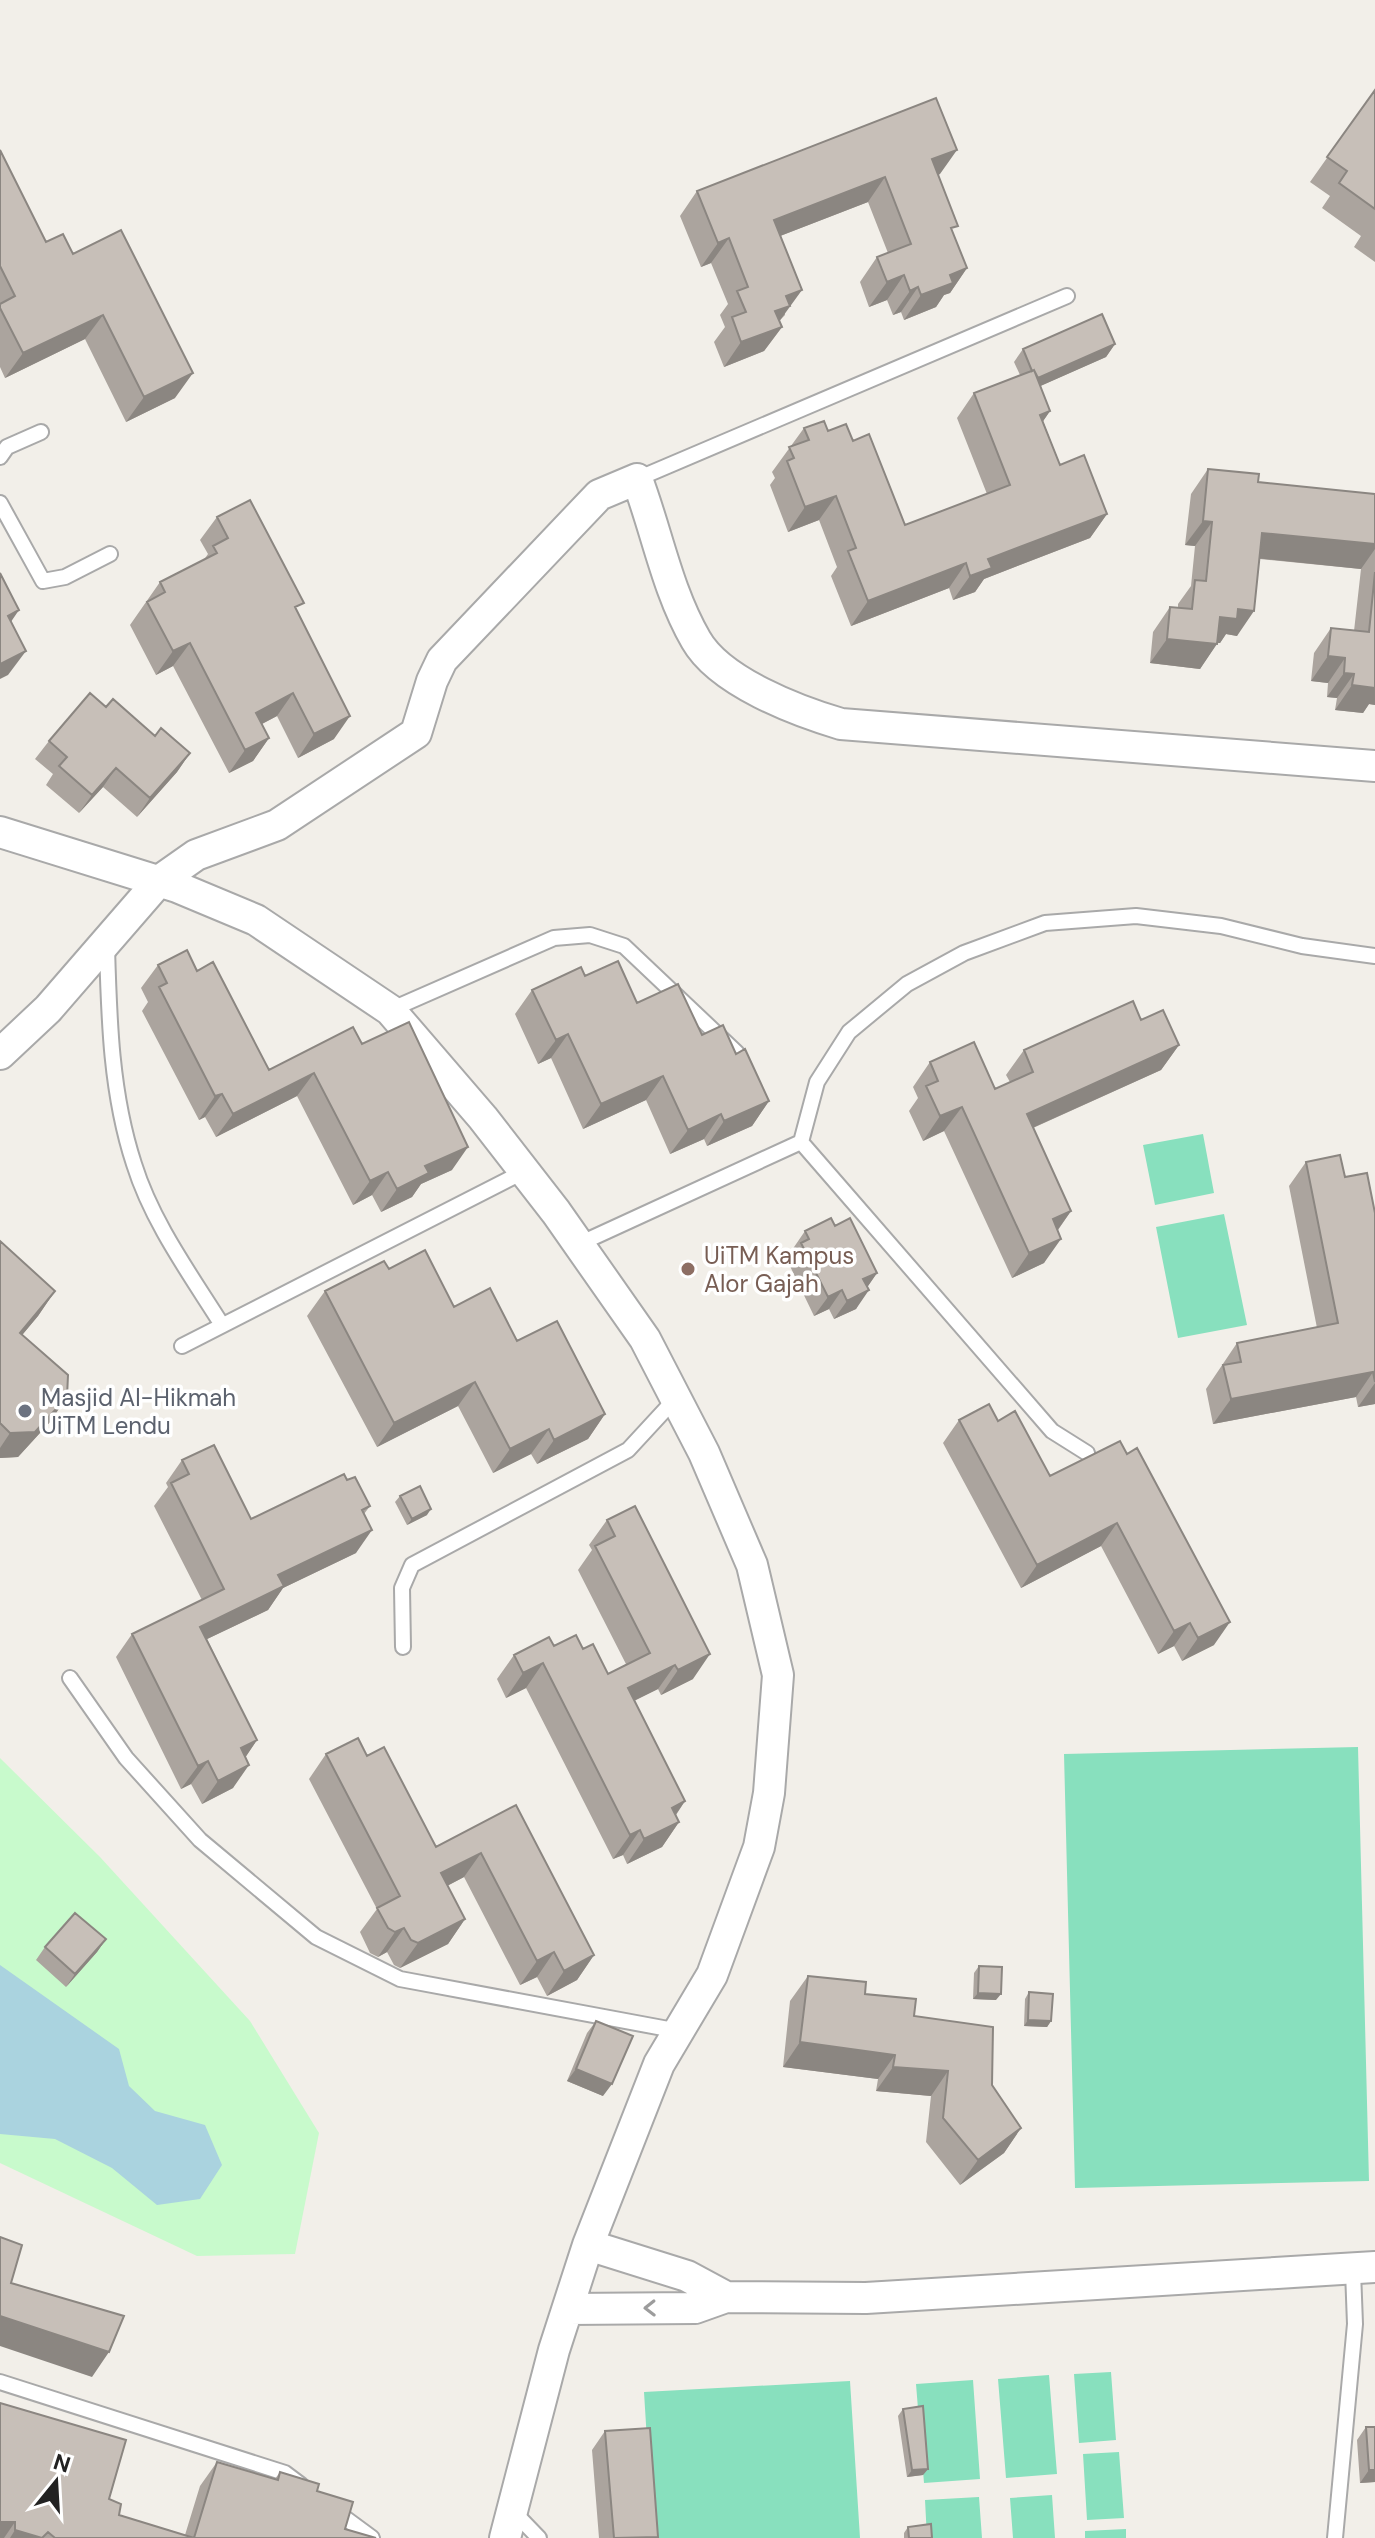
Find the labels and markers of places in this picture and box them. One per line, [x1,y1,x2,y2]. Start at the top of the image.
place label: UiTM Kampus Alor Gajah [704,1240,854,1299]
marker: UiTM Kampus Alor Gajah [679,1260,697,1278]
place label: Masjid Al-Hikmah UiTM Lendu [41,1382,236,1441]
marker: Masjid Al-Hikmah UiTM Lendu [16,1402,34,1420]

